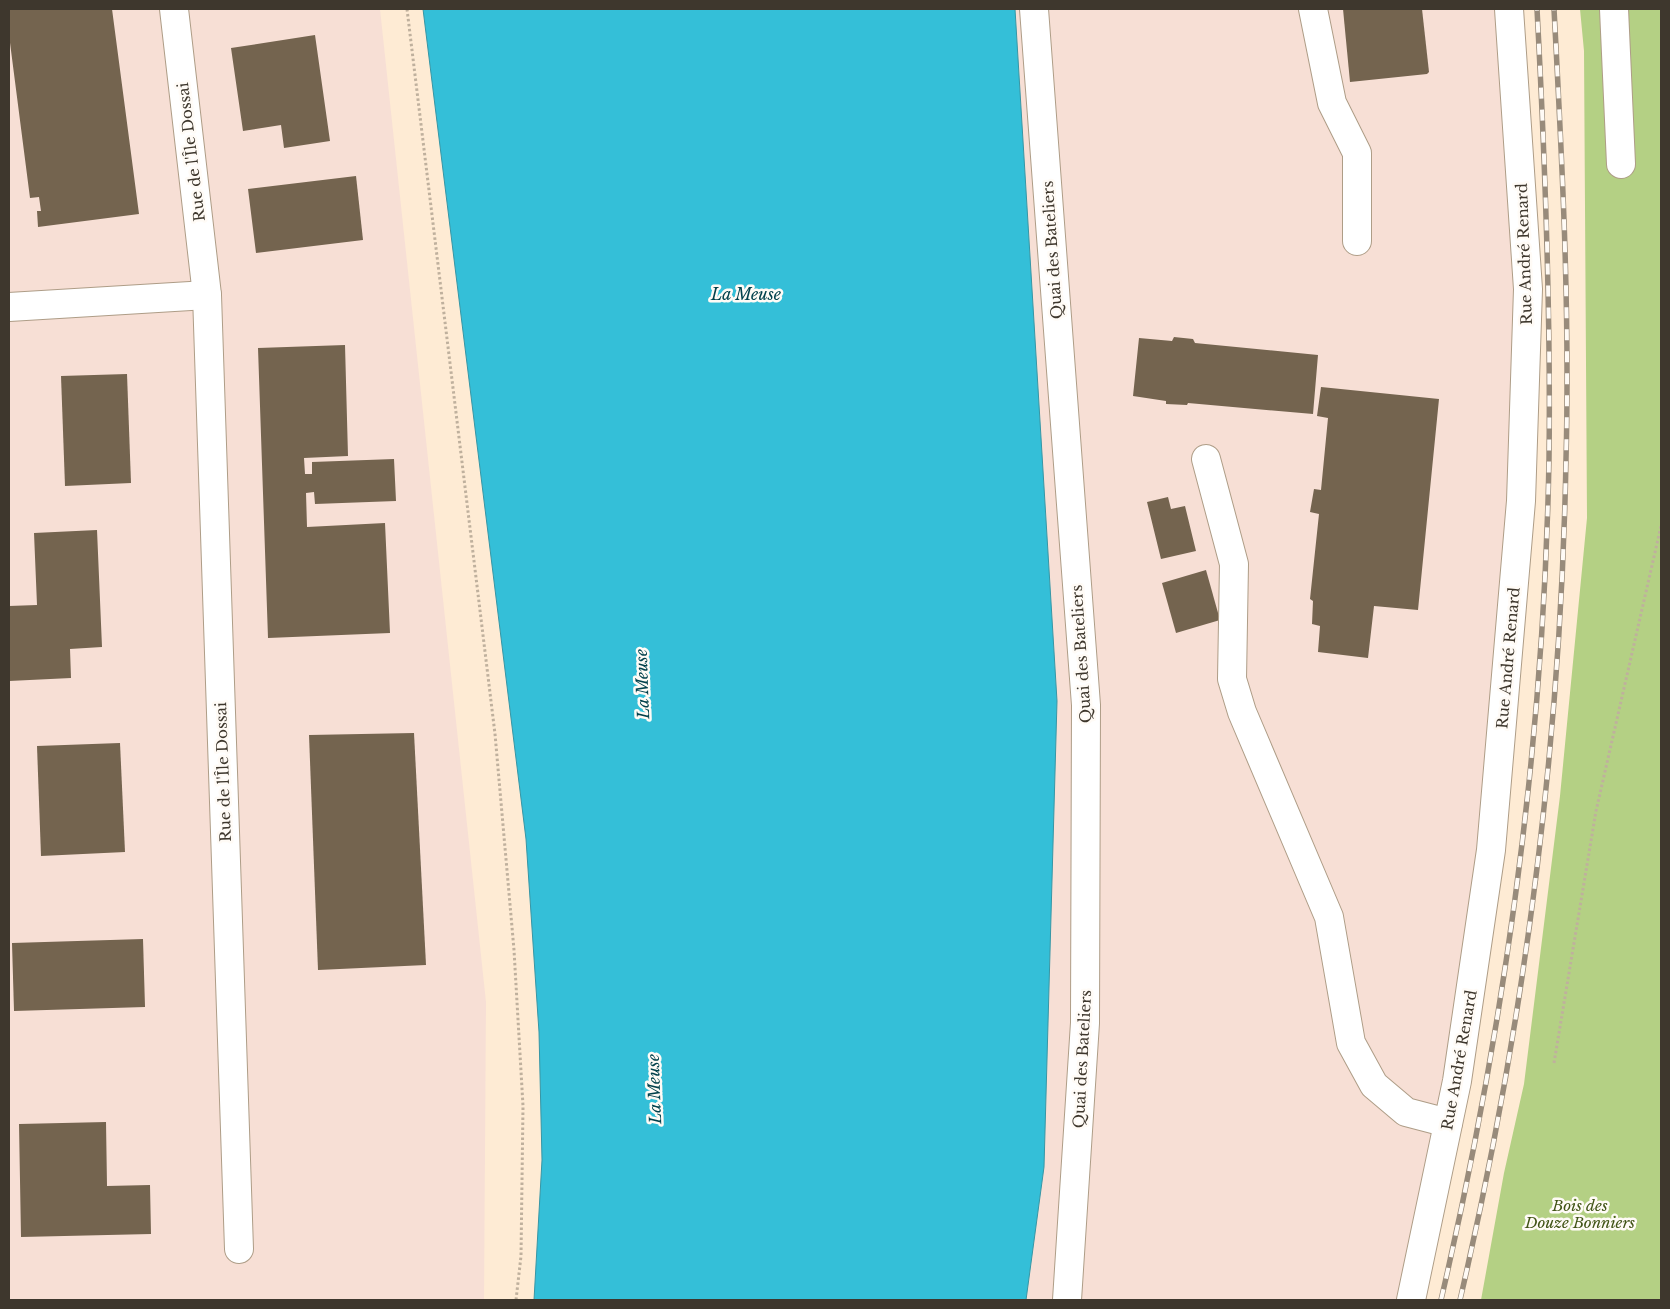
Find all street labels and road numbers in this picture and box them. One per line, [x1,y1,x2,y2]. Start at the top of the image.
street label: Rue de l'Île Dossai [173,81,209,223]
street label: Quai des Bateliers [1038,180,1066,320]
street label: Rue André Renard [1512,183,1536,325]
street label: Quai des Bateliers [1067,584,1095,724]
street label: Rue André Renard [1492,586,1524,730]
street label: Rue de l'Île Dossai [211,702,235,842]
street label: Rue André Renard [1437,988,1481,1132]
street label: Quai des Bateliers [1069,989,1095,1129]

